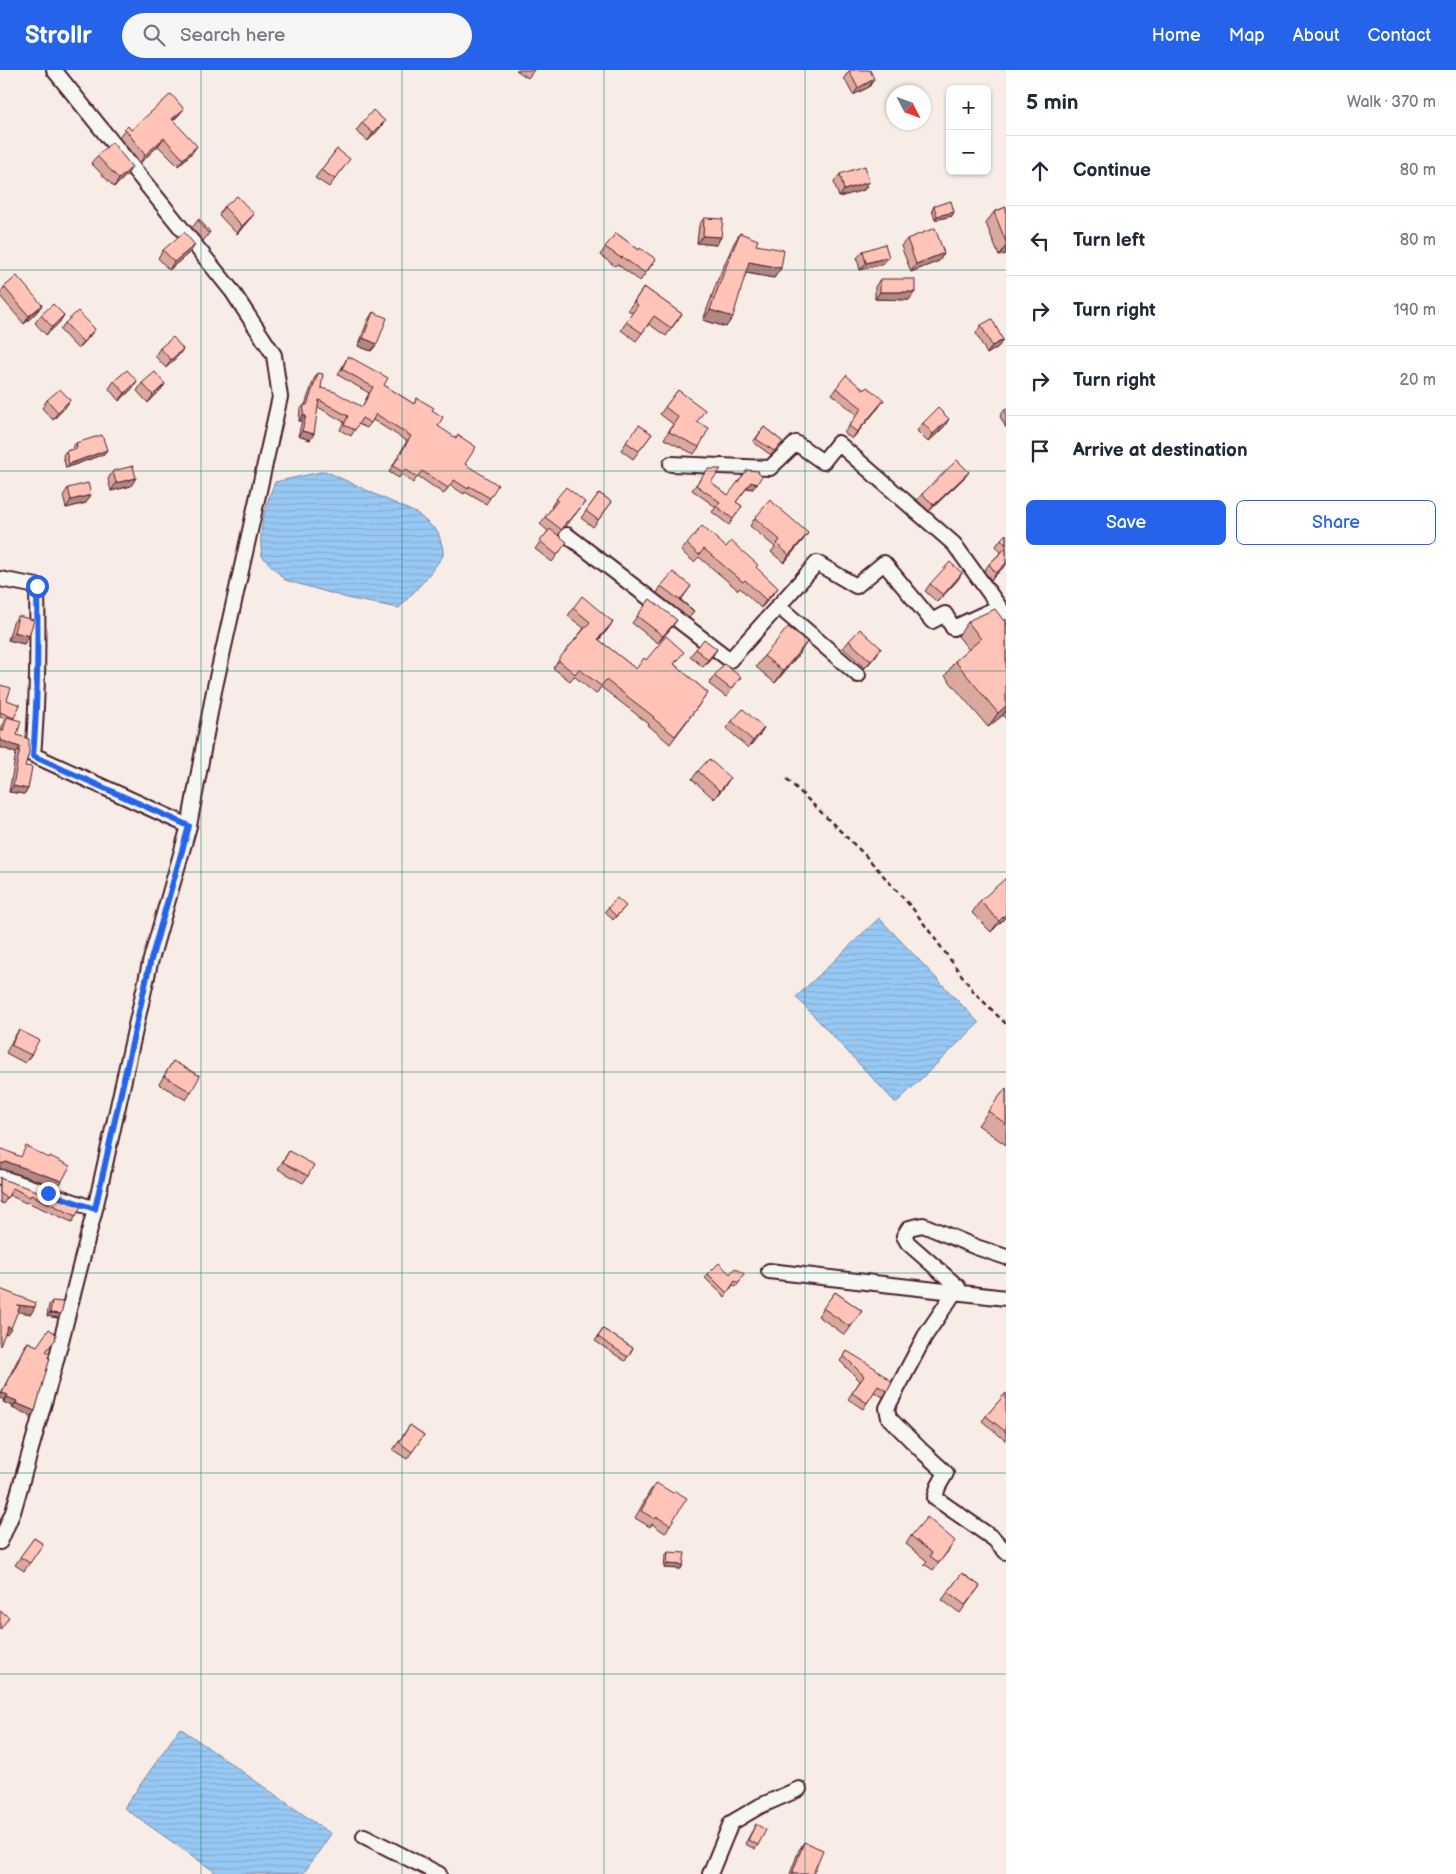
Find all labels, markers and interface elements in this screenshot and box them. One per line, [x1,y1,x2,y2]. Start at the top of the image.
search box [122,13,472,58]
text: Strollr [25,21,92,50]
icon: search [140,21,168,49]
text: Search here [180,24,285,47]
text: Home [1152,25,1201,46]
text: Map [1229,25,1265,46]
text: About [1293,25,1340,46]
text: Contact [1368,25,1431,46]
north arrow [886,85,931,130]
map controls [946,85,991,175]
button: + [946,85,991,130]
text: 5 min [1026,90,1079,115]
text: Walk · 370 m [1347,93,1436,112]
button: − [946,130,991,175]
icon: ahead [1026,157,1054,185]
text: Continue [1073,159,1151,182]
text: 80 m [1400,161,1436,180]
icon: left [1026,227,1054,255]
text: Turn left [1073,229,1145,252]
text: 80 m [1400,231,1436,250]
icon: right [1026,297,1054,325]
text: Turn right [1073,299,1156,322]
text: 190 m [1394,301,1436,320]
icon: right [1026,367,1054,395]
text: Turn right [1073,369,1156,392]
text: 20 m [1400,371,1436,390]
icon: arrive [1026,437,1054,465]
text: Arrive at destination [1073,439,1248,462]
button: Save [1026,500,1226,545]
button: Share [1236,500,1436,545]
route start [26,575,49,598]
route end [37,1182,60,1205]

